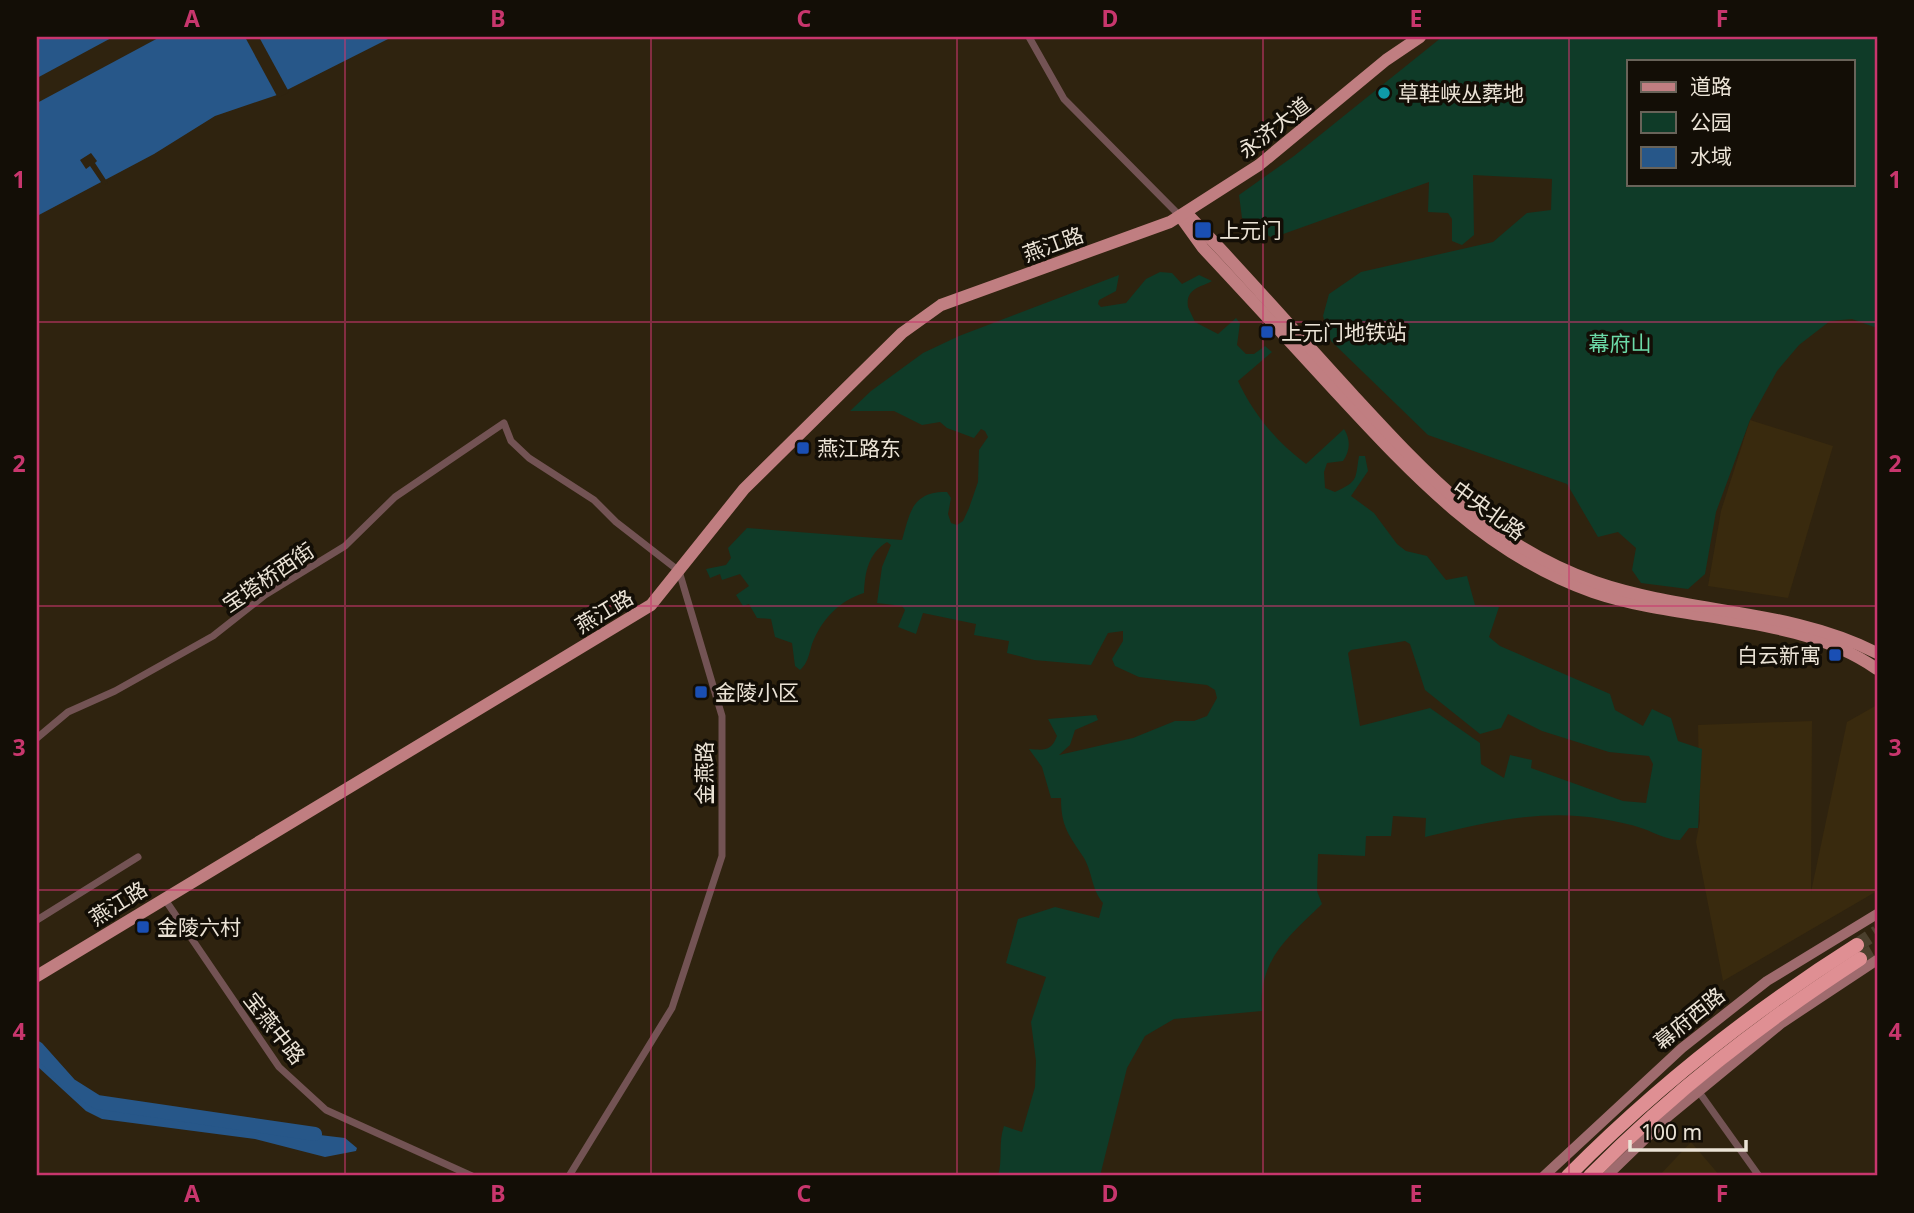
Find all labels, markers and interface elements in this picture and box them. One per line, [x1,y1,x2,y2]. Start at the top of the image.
text: A [184,2,200,34]
text: B [490,2,506,34]
text: C [797,2,812,34]
text: D [1102,2,1118,34]
text: E [1410,2,1422,34]
text: F [1716,2,1728,34]
legend [1627,60,1854,186]
text: 道路 [1690,72,1732,100]
place label: 草鞋峡丛葬地 [1398,79,1524,107]
marker: 草鞋峡丛葬地 [1376,85,1392,101]
street label: 永济大道 [1232,90,1316,164]
text: 公园 [1690,108,1732,136]
text: 水域 [1690,142,1732,170]
text: 1 [12,163,26,195]
text: 1 [1888,163,1902,195]
place label: 上元门 [1219,216,1282,244]
street label: 燕江路 [1019,220,1087,268]
marker: 上元门 [1193,220,1213,240]
place label: 上元门地铁站 [1281,318,1407,346]
marker: 上元门地铁站 [1259,324,1275,340]
park label: 幕府山 [1589,329,1652,357]
place label: 燕江路东 [817,434,901,462]
marker: 燕江路东 [795,440,811,456]
text: 2 [12,447,26,479]
text: 2 [1888,447,1902,479]
street label: 中央北路 [1447,474,1531,546]
street label: 宝塔桥西街 [217,536,319,618]
street label: 燕江路 [570,583,638,639]
place label: 白云新寓 [1737,641,1821,669]
marker: 白云新寓 [1827,647,1843,663]
place label: 金陵小区 [715,678,799,706]
marker: 金陵小区 [693,684,709,700]
text: 3 [12,731,26,763]
text: 3 [1888,731,1902,763]
street label: 金燕路 [690,742,718,805]
street label: 燕江路 [84,874,152,932]
place label: 金陵六村 [157,913,241,941]
marker: 金陵六村 [135,919,151,935]
street label: 幕府西路 [1648,981,1730,1055]
street label: 宝燕中路 [238,986,312,1070]
text: 4 [12,1015,26,1047]
text: 4 [1888,1015,1902,1047]
scale bar [1630,1108,1746,1152]
text: 100 m [1641,1118,1702,1146]
text: A [184,1177,200,1209]
text: B [490,1177,506,1209]
text: C [797,1177,812,1209]
text: D [1102,1177,1118,1209]
text: E [1410,1177,1422,1209]
text: F [1716,1177,1728,1209]

